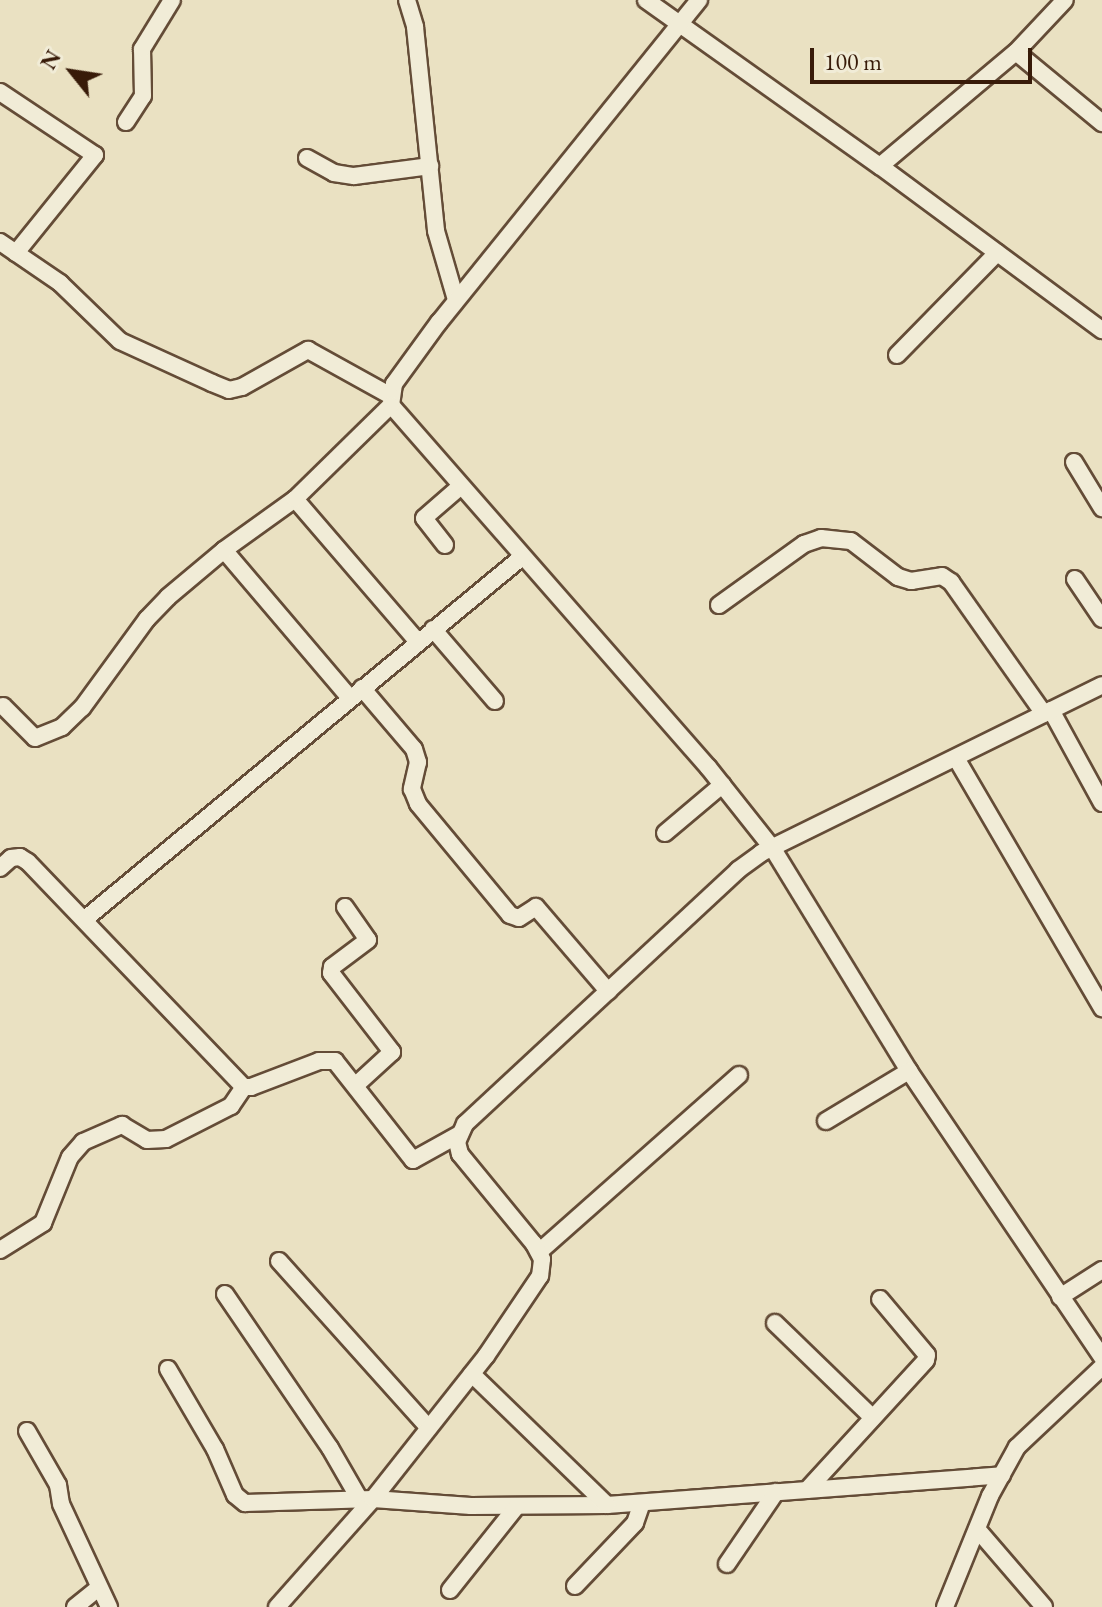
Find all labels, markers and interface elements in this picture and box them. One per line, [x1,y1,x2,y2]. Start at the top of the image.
north arrow [32,32,112,112]
scale bar [814,32,1036,82]
text: N [34,45,68,75]
text: 100 m [824,46,882,77]

